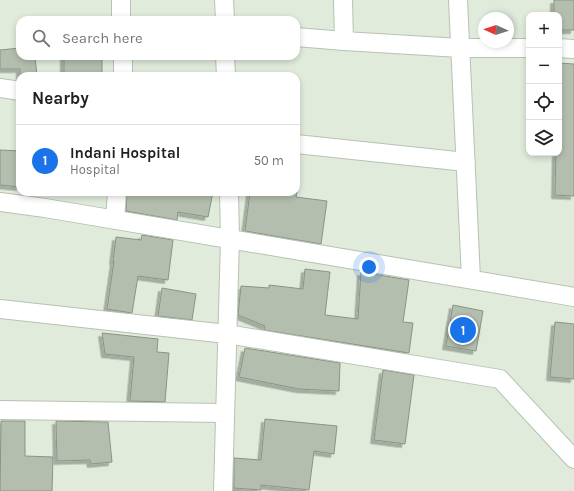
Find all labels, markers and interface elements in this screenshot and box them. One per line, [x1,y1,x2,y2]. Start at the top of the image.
north arrow [478,12,514,48]
map controls [526,12,562,156]
button: + [526,12,562,48]
search box [16,16,300,60]
icon: search [30,27,52,49]
text: Search here [62,29,143,47]
button: − [526,48,562,84]
button: locate [526,84,562,120]
text: Nearby [32,88,89,108]
button: layers [526,120,562,156]
text: Indani Hospital [70,144,180,162]
text: 1 [43,153,47,168]
text: 50 m [254,153,284,168]
text: Hospital [70,162,120,177]
your location [359,257,379,277]
pin: 1 [450,315,476,345]

